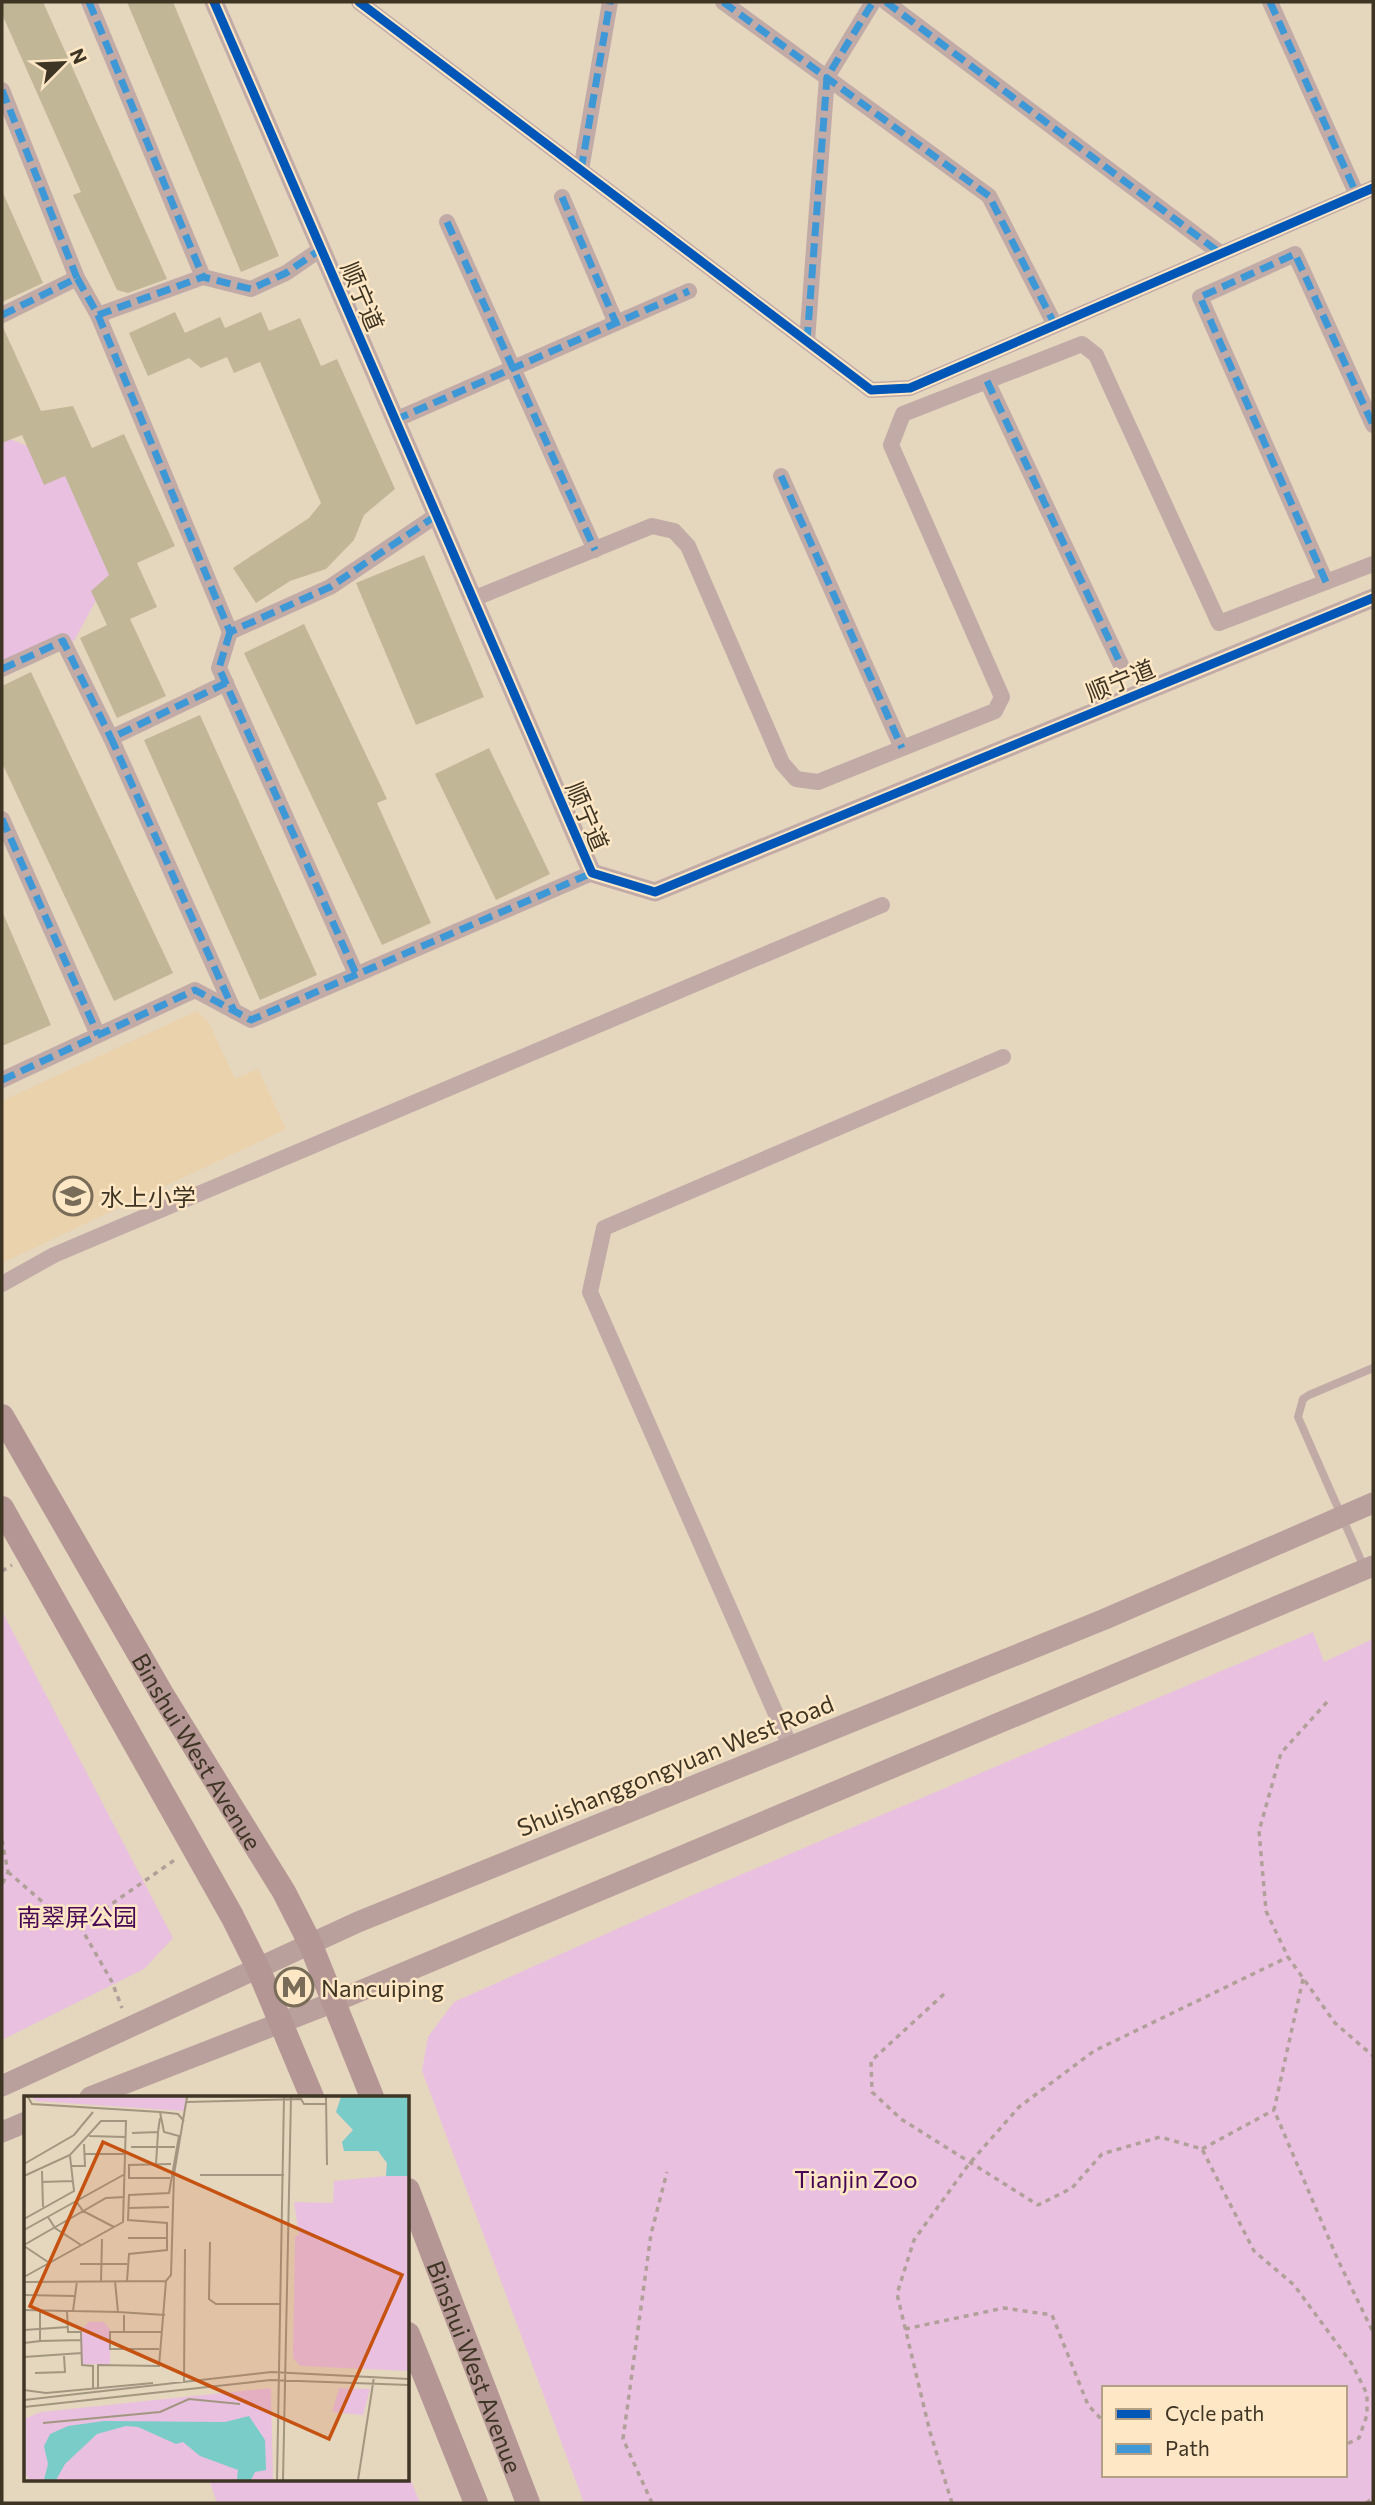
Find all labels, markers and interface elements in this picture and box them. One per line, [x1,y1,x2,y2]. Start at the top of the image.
north arrow [28,28,98,98]
text: N [66,45,92,67]
street label: 顺宁道 [336,257,390,335]
street label: 顺宁道 [1081,653,1159,707]
street label: 顺宁道 [561,777,615,855]
school or university icon: 水上小学 [52,1175,94,1217]
place label: 水上小学 [100,1182,196,1211]
street label: Binshui West Avenue [127,1647,269,1855]
street label: Shuishanggongyuan West Road [513,1688,837,1842]
park label: 南翠屏公园 [17,1902,137,1931]
metro station icon: Nancuiping [273,1966,315,2008]
place label: Nancuiping [321,1973,444,2002]
inset map [24,2096,410,2480]
park label: Tianjin Zoo [794,2164,918,2193]
street label: Binshui West Avenue [422,2256,530,2477]
legend [1102,2386,1347,2477]
text: Cycle path [1165,2400,1264,2425]
text: Path [1165,2435,1210,2460]

